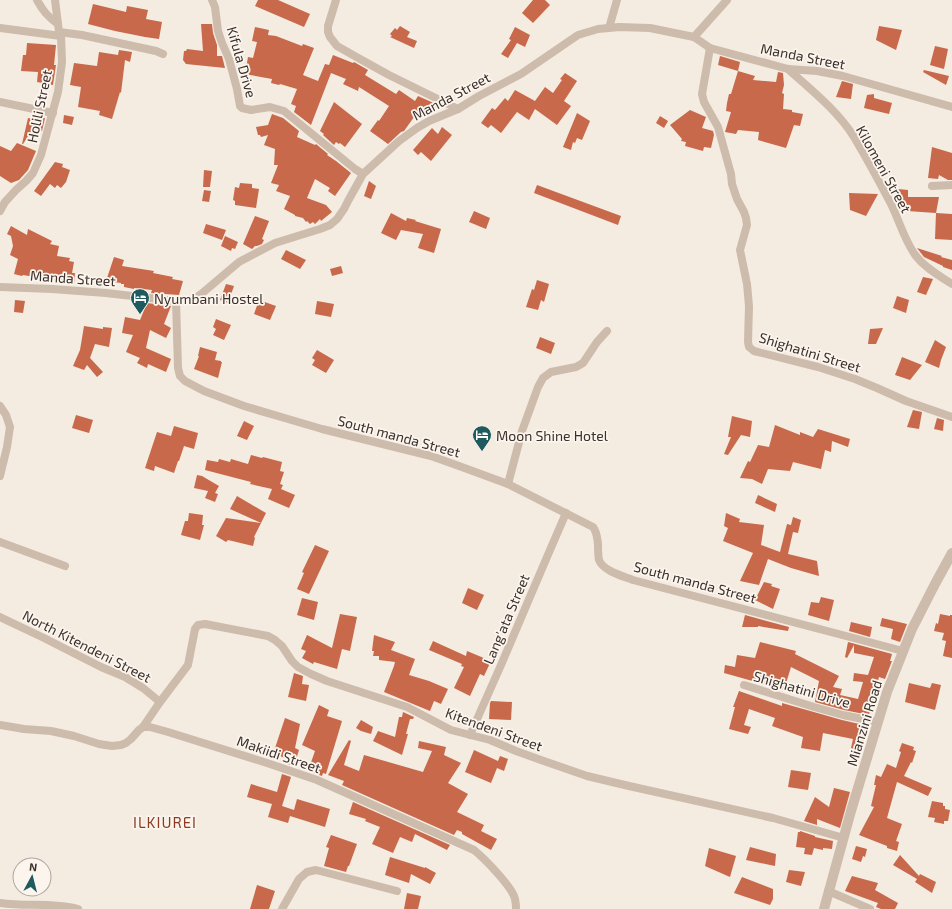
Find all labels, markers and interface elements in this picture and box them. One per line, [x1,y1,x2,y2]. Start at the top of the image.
street label: Kifula Drive [224,24,260,100]
street label: Manda Street [759,39,847,73]
street label: Holili Street [23,68,55,144]
street label: Manda Street [409,68,493,124]
street label: Kilomeni Street [853,122,915,216]
street label: Manda Street [30,267,116,289]
hotel icon: Nyumbani Hostel [129,287,151,315]
place label: Nyumbani Hostel [154,290,264,307]
street label: Shighatini Street [757,328,863,376]
street label: South manda Street [336,411,462,461]
hotel icon: Moon Shine Hotel [471,424,493,452]
place label: Moon Shine Hotel [496,427,609,444]
street label: South manda Street [632,557,758,607]
street label: Lang'ata Street [479,571,533,667]
street label: North Kitendeni Street [20,606,154,686]
street label: Shighatini Drive [752,667,852,711]
street label: Mianzini Road [843,678,885,768]
street label: Kitendeni Street [443,704,545,754]
street label: Makiidi Street [235,732,323,776]
district label: ILKIUREI [133,813,197,831]
north arrow [12,857,52,897]
text: N [29,860,38,874]

